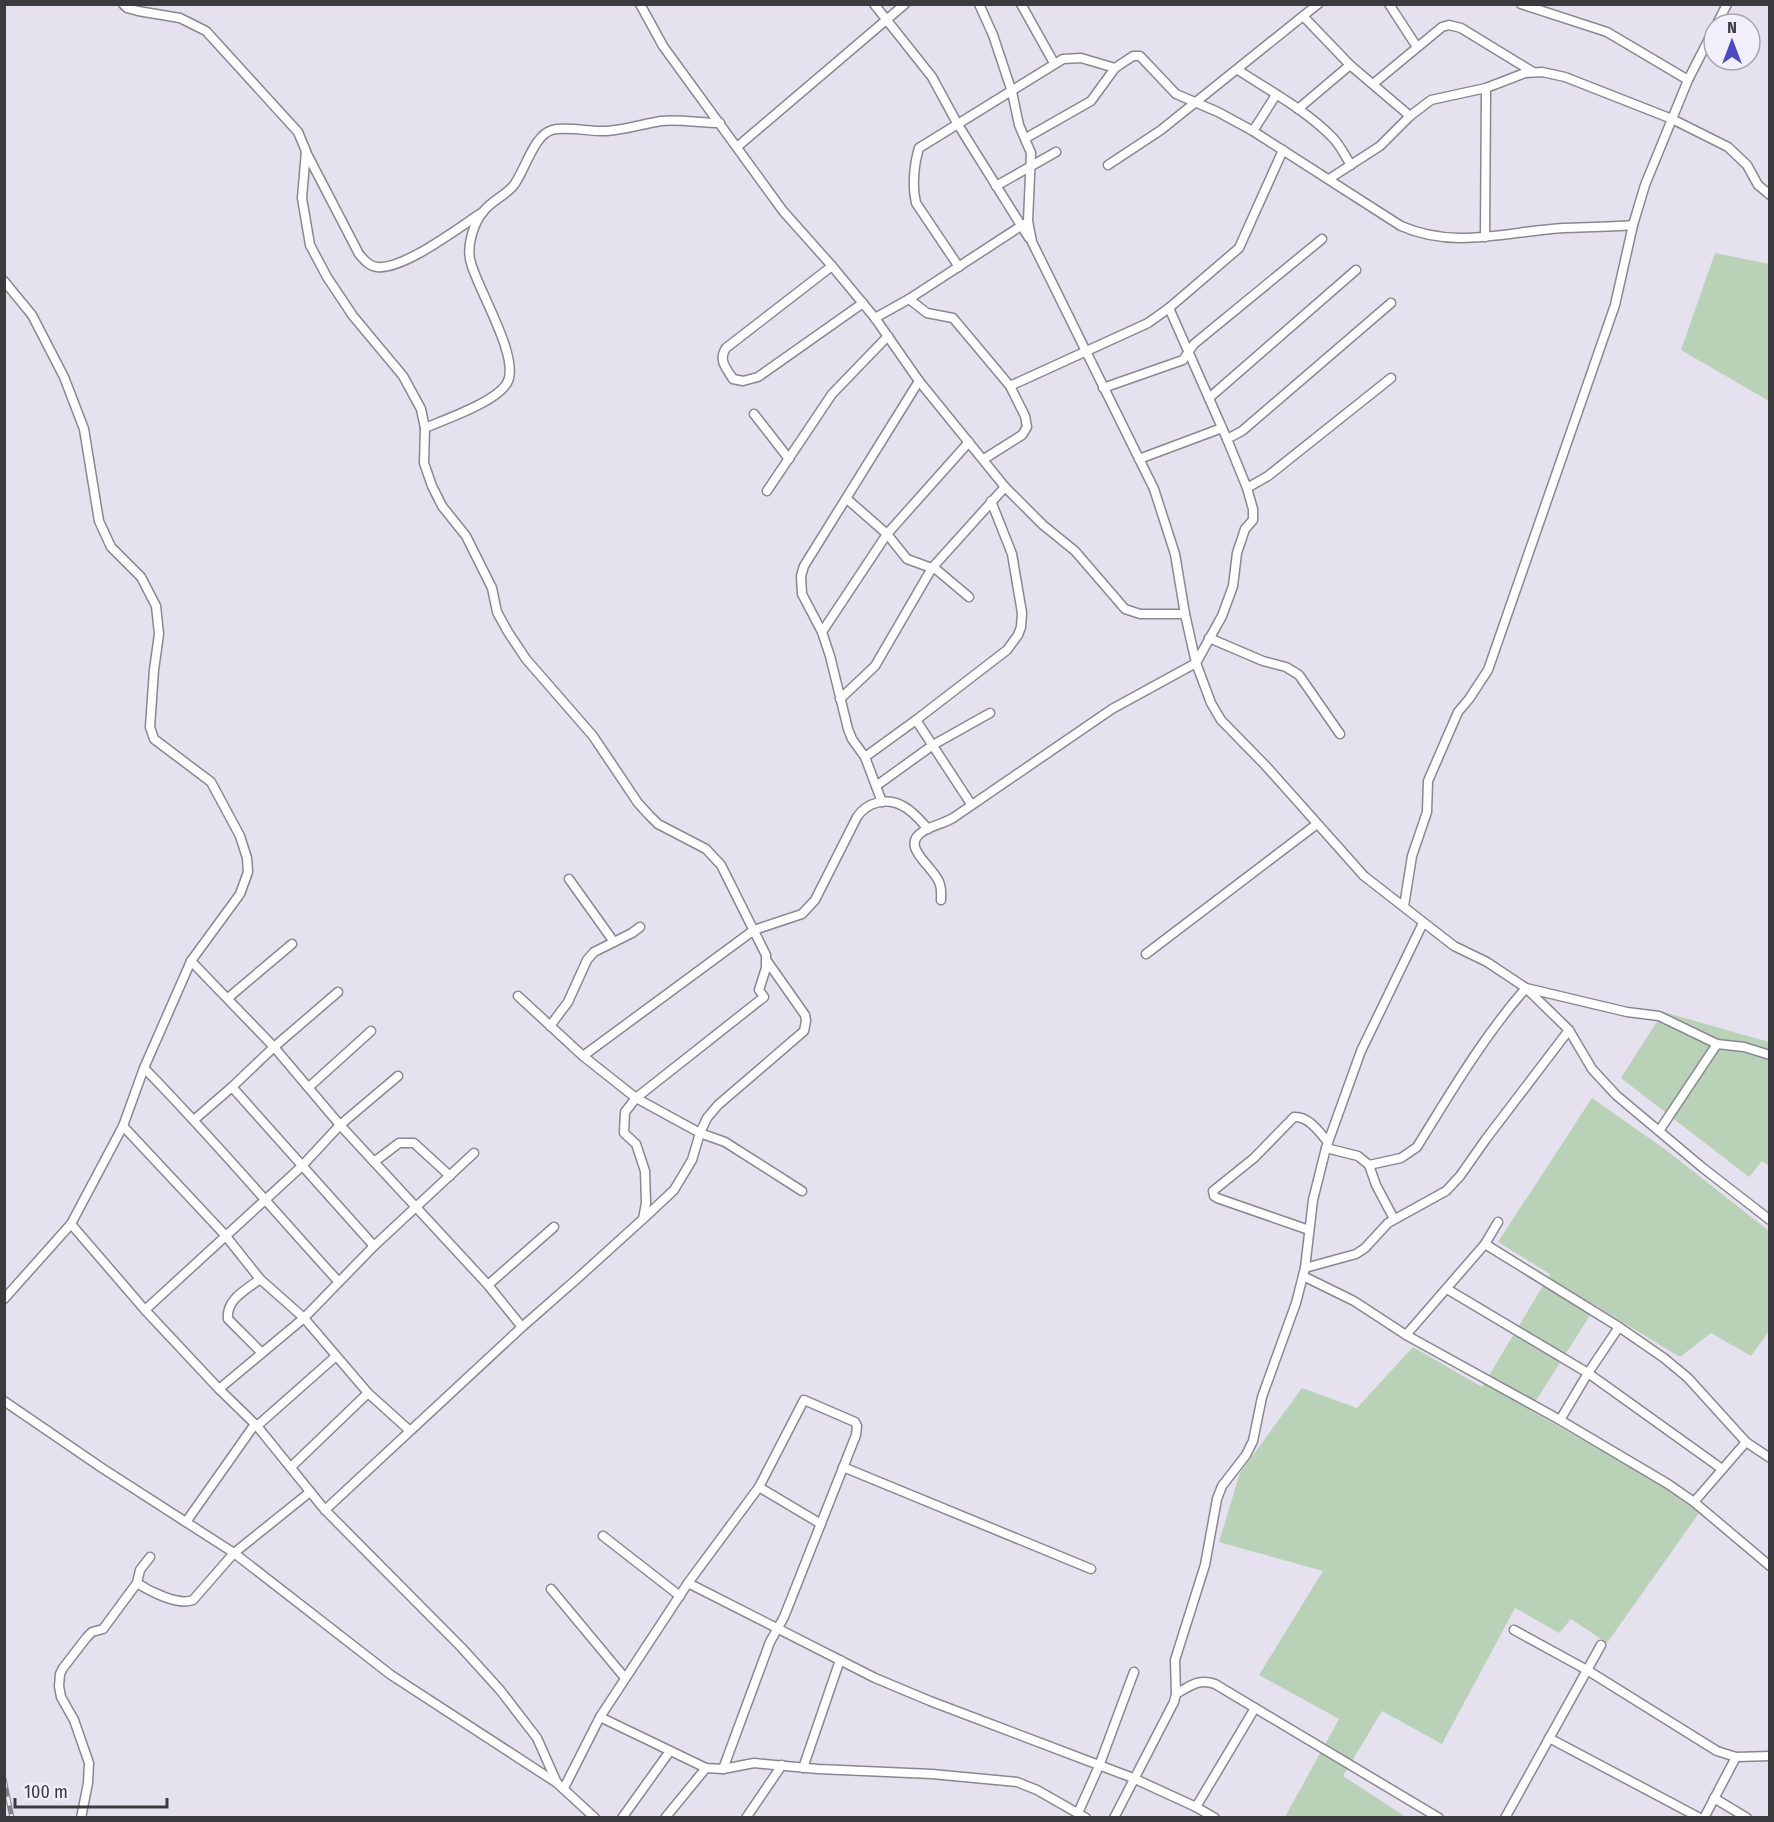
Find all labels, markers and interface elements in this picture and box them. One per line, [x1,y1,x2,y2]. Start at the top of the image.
north arrow [1702,12,1762,72]
text: N [1727,18,1737,37]
scale bar [15,1771,166,1809]
text: 100 m [24,1781,68,1803]

